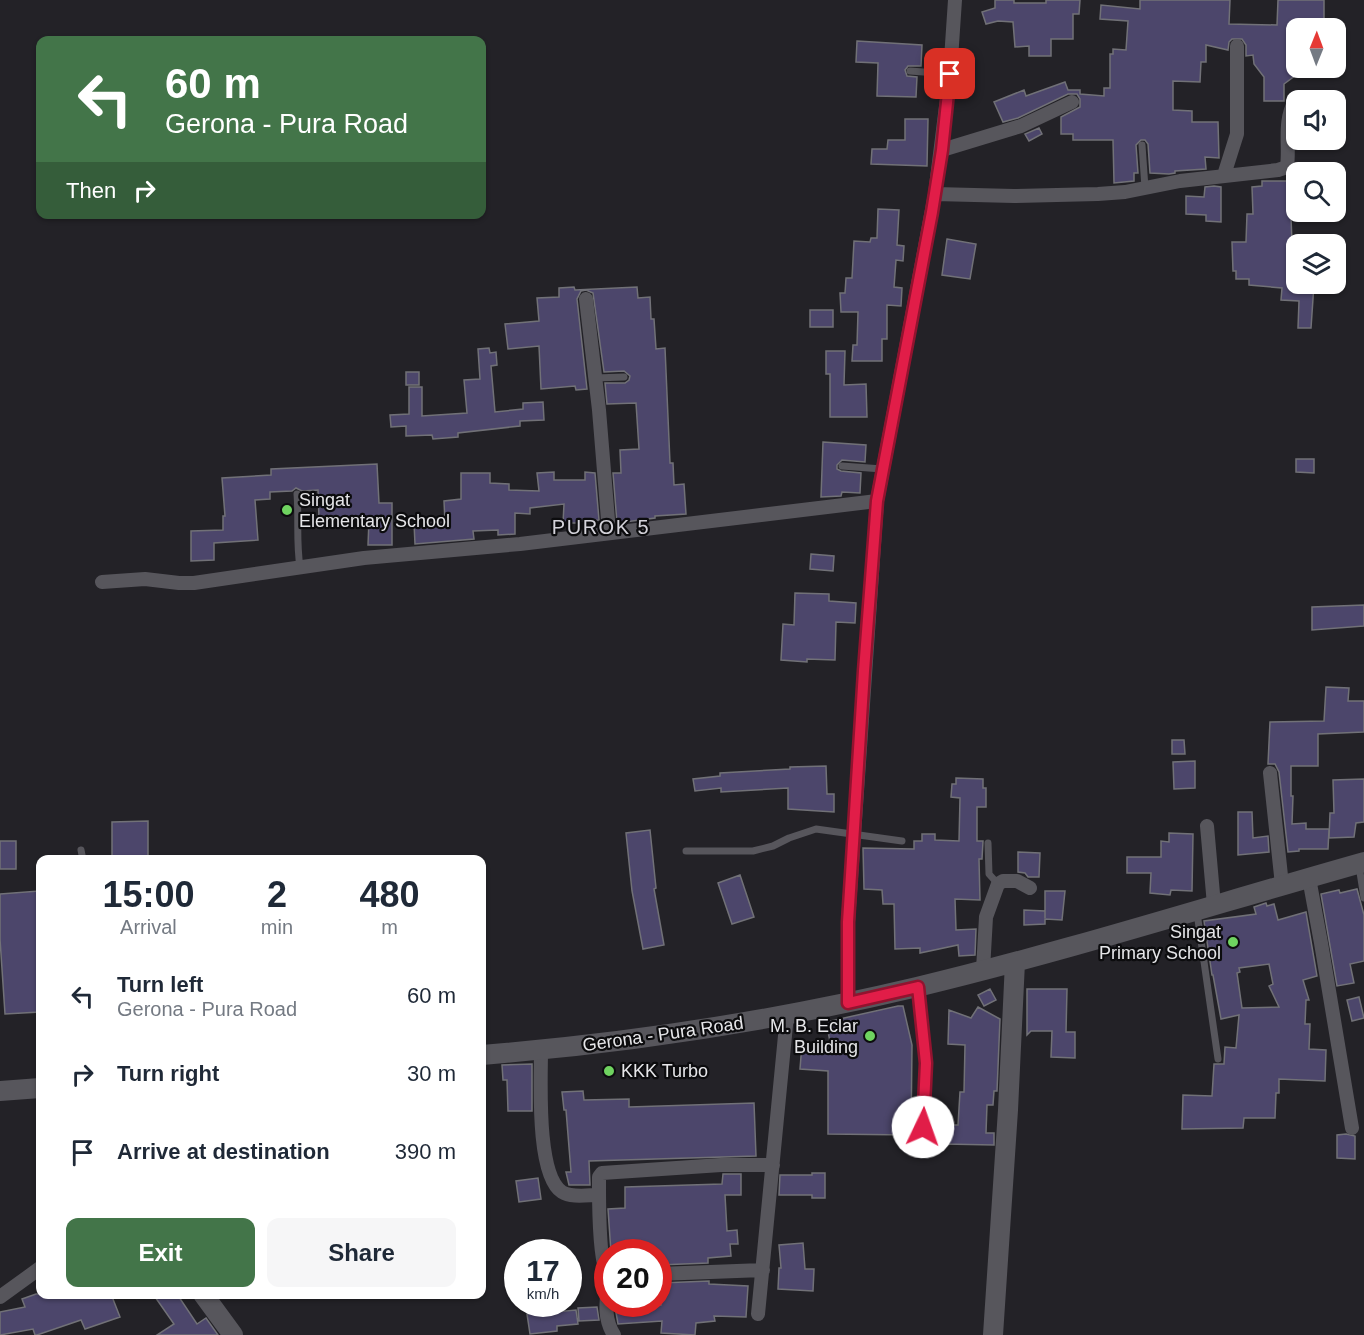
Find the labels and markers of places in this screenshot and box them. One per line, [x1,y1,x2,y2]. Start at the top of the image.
pin [924,48,975,99]
place label: Singat Elementary School [299,490,450,531]
marker: Singat Elementary School [280,503,294,517]
place label: Singat Primary School [1099,922,1221,963]
marker: Singat Primary School [1226,935,1240,949]
place label: M. B. Eclar Building [770,1016,858,1057]
marker: M. B. Eclar Building [863,1029,877,1043]
place label: KKK Turbo [621,1061,708,1081]
marker: KKK Turbo [602,1064,616,1078]

